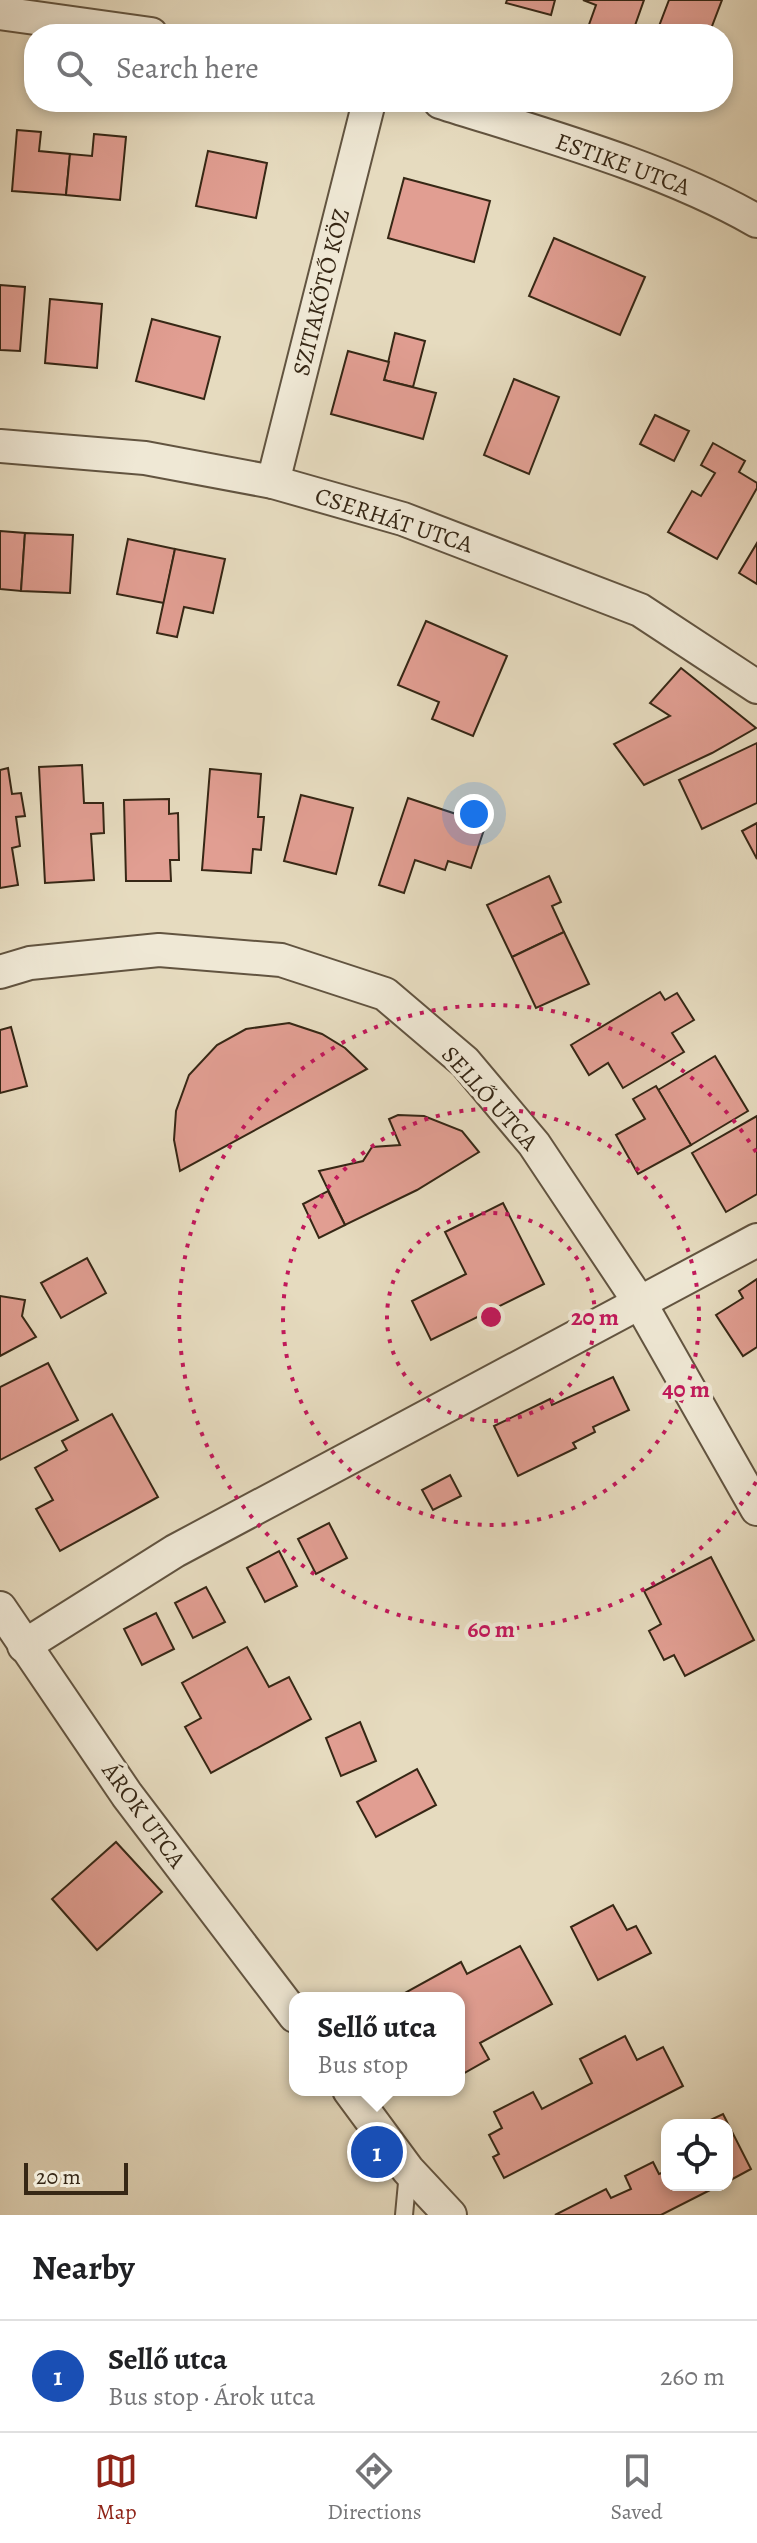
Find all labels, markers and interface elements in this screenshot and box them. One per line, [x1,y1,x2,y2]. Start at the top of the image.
search box [24,24,733,112]
icon: search [52,46,96,90]
text: Search here [116,48,259,88]
street label: ESTIKE UTCA [551,125,696,203]
street label: SZITAKÖTŐ KÖZ [285,205,357,379]
street label: CSERHÁT UTCA [311,479,478,561]
your location [454,794,494,834]
street label: SELLŐ UTCA [435,1039,546,1158]
text: 20 m [571,1301,619,1333]
centre of rings [477,1303,505,1331]
text: 40 m [662,1373,710,1405]
text: 60 m [467,1613,515,1645]
street label: ÁROK UTCA [94,1755,194,1875]
popup [289,1992,465,2096]
text: Sellő utca [317,2007,437,2047]
text: Bus stop [317,2047,408,2082]
map controls [661,2119,733,2191]
button: locate [661,2119,733,2191]
pin: 1 [351,2122,403,2182]
scale bar [24,2159,128,2195]
text: 20 m [36,2162,81,2192]
text: Nearby [32,2244,135,2291]
text: Sellő utca [108,2339,227,2379]
text: 1 [53,2359,63,2394]
text: 260 m [660,2359,725,2394]
text: Bus stop · Árok utca [108,2379,315,2414]
tab: Map [94,2449,138,2527]
tab: Directions [327,2449,422,2527]
tab: Saved [610,2449,663,2527]

